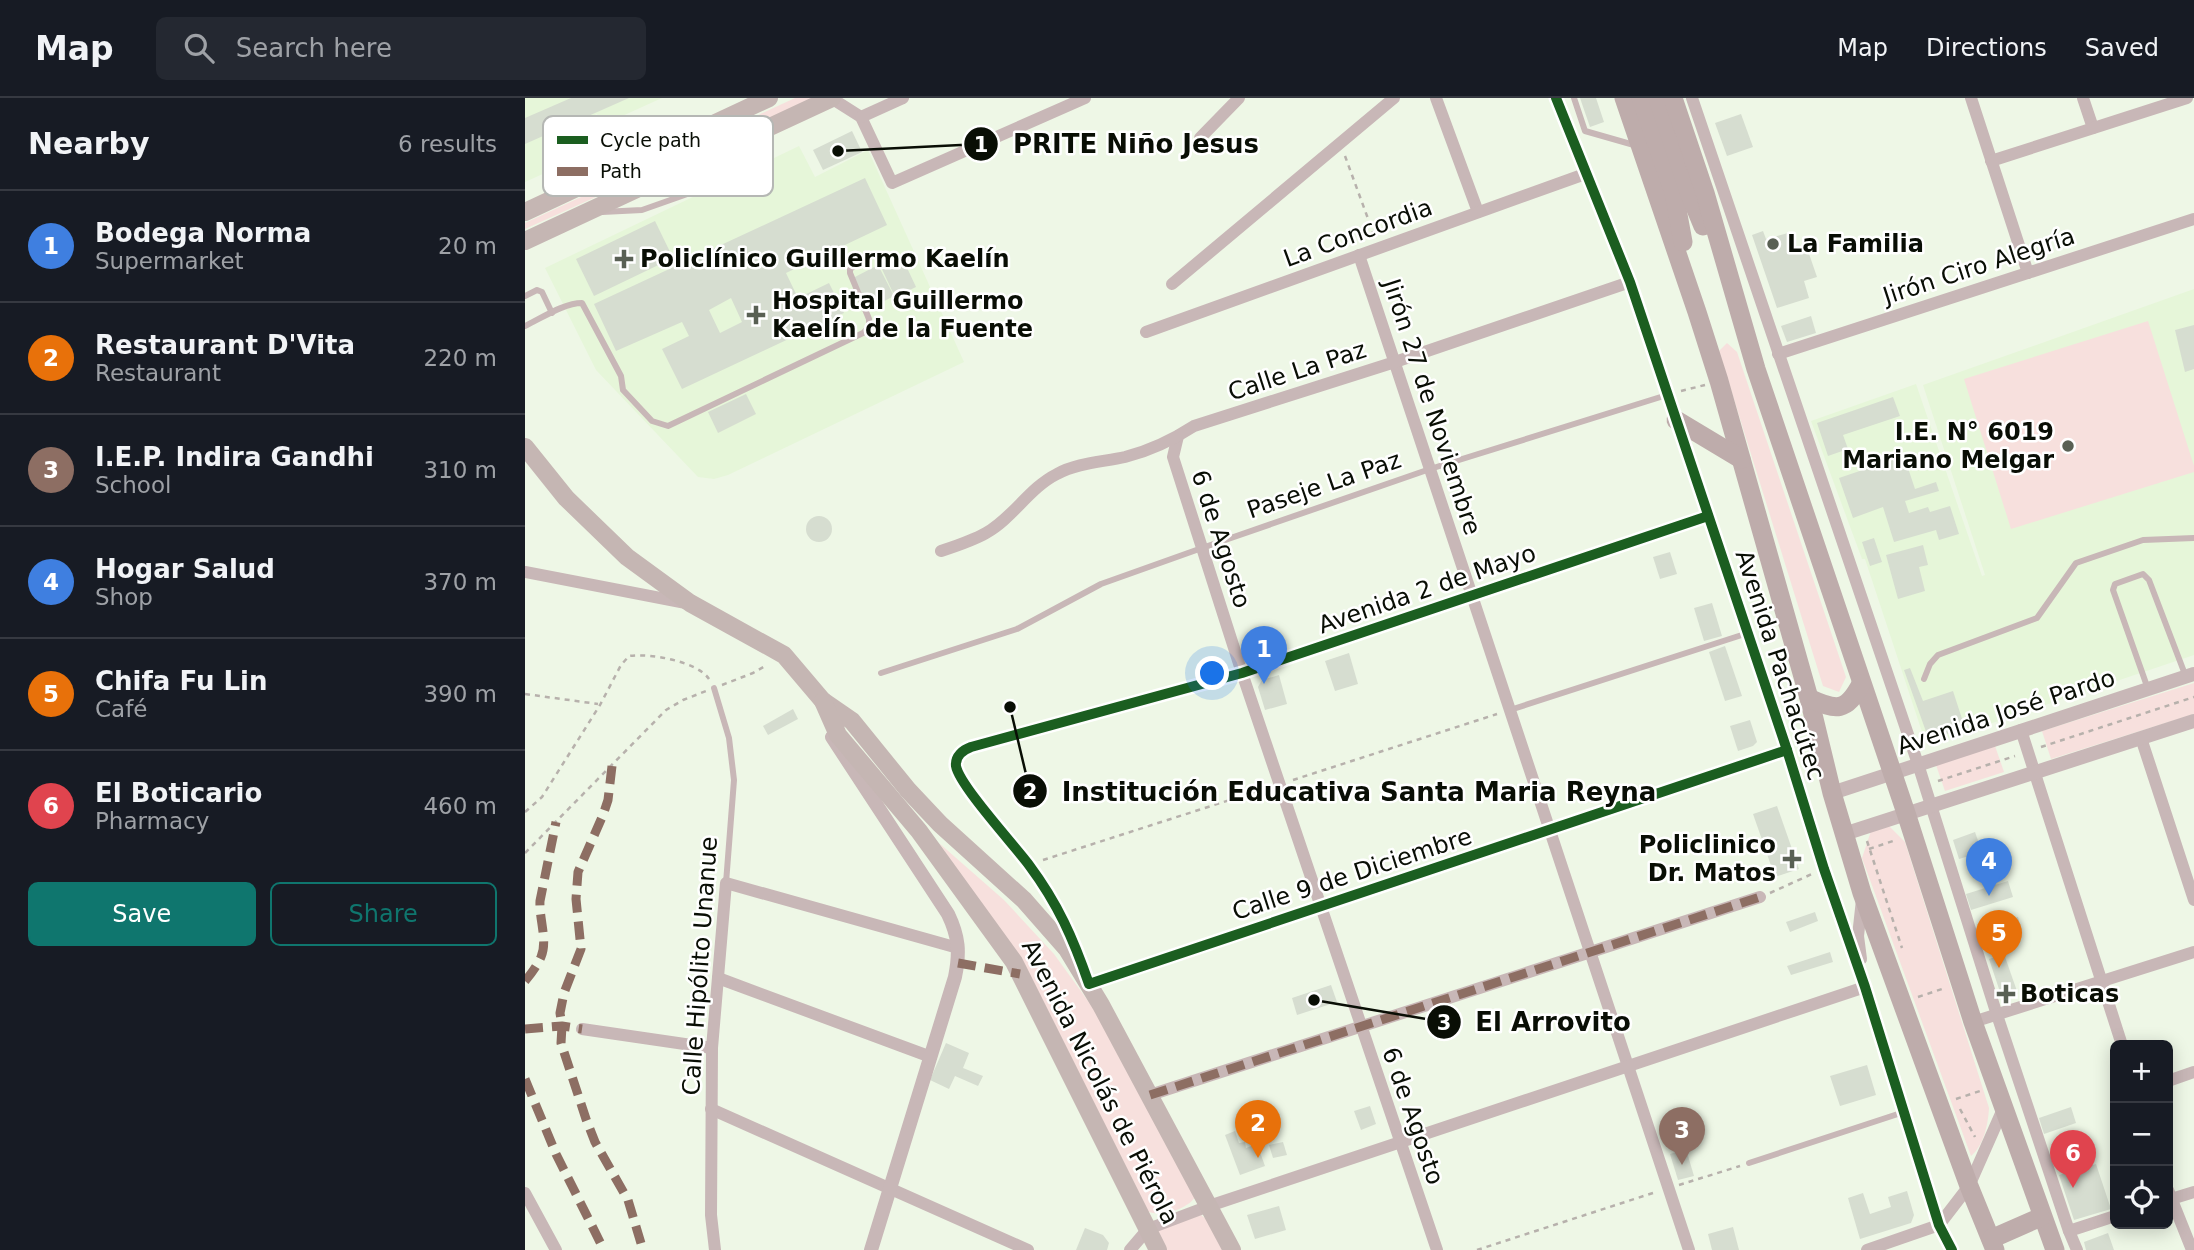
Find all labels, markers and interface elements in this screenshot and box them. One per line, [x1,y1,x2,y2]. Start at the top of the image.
search box [156,17,646,80]
text: Map [35,29,114,68]
icon: search [180,29,218,67]
text: Search here [236,33,392,63]
text: Map [1837,34,1888,62]
text: Directions [1926,34,2047,62]
text: Saved [2085,34,2159,62]
legend [543,116,773,196]
callout: PRITE Niño Jesus [964,121,1273,168]
text: Nearby [28,126,150,161]
text: Cycle path [600,129,701,151]
text: PRITE Niño Jesus [1013,129,1259,159]
text: 6 results [398,131,497,157]
text: 1 [974,133,988,157]
text: Path [600,160,642,182]
street label: La Concordia [1280,193,1436,273]
text: Bodega Norma [95,218,311,248]
street label: Jirón Ciro Alegría [1878,222,2078,311]
place label: La Familia [1787,230,1924,258]
text: 1 [43,233,59,259]
text: 20 m [438,233,497,259]
marker: La Familia [1765,236,1781,252]
place label: Policlínico Guillermo Kaelín [640,245,1010,273]
text: Supermarket [95,248,244,274]
marker: Policlínico Guillermo Kaelín [614,249,634,269]
street label: Jirón 27 de Noviembre [1377,274,1487,538]
place label: Hospital Guillermo Kaelín de la Fuente [772,287,1033,343]
marker: Hospital Guillermo Kaelín de la Fuente [746,305,766,325]
text: Restaurant D'Vita [95,330,355,360]
street label: Calle La Paz [1224,335,1370,407]
text: 2 [43,345,59,371]
text: 220 m [423,345,497,371]
text: Restaurant [95,360,221,386]
place label: I.E. N° 6019 Mariano Melgar [1842,418,2054,474]
marker: I.E. N° 6019 Mariano Melgar [2060,438,2076,454]
text: I.E.P. Indira Gandhi [95,442,374,472]
street label: Paseje La Paz [1243,446,1405,524]
text: 3 [43,457,59,483]
text: 310 m [423,457,497,483]
street label: 6 de Agosto [1186,466,1256,612]
text: School [95,472,171,498]
street label: Avenida 2 de Mayo [1315,539,1539,639]
street label: Avenida Pachacútec [1730,546,1830,784]
text: Hogar Salud [95,554,275,584]
text: 4 [43,569,59,595]
text: 370 m [423,569,497,595]
text: Shop [95,584,153,610]
pin: 1 [1241,626,1287,684]
your location [1195,656,1229,690]
street label: Avenida José Pardo [1893,664,2119,760]
text: Chifa Fu Lin [95,666,267,696]
text: 5 [43,681,59,707]
text: 390 m [423,681,497,707]
text: Café [95,696,147,722]
callout: Institución Educativa Santa Maria Reyna [1013,768,1670,815]
text: Institución Educativa Santa Maria Reyna [1062,777,1656,807]
text: El Boticario [95,778,262,808]
text: 2 [1023,780,1037,804]
text: 6 [43,793,59,819]
text: 460 m [423,793,497,819]
text: Pharmacy [95,808,209,834]
street label: Calle 9 de Diciembre [1229,822,1475,926]
place label: Policlinico Dr. Matos [1639,831,1776,887]
street label: Calle Hipólito Unanue [677,836,723,1096]
pin: 4 [1966,838,2012,896]
marker: Policlinico Dr. Matos [1782,849,1802,869]
button: Save [28,882,256,946]
button: Share [270,882,497,946]
pin: 5 [1976,910,2022,968]
street label: Avenida Nicolás de Piérola [1016,935,1184,1229]
place label: Boticas [2020,980,2119,1008]
marker: Boticas [1998,986,2014,1002]
callout: El Arrovito [1426,999,1645,1046]
text: El Arrovito [1475,1007,1631,1037]
text: 3 [1437,1011,1451,1035]
map controls [2110,1040,2173,1229]
button: + [2110,1040,2173,1103]
street label: 6 de Agosto [1376,1044,1450,1188]
pin: 2 [1235,1100,1281,1158]
button: − [2110,1103,2173,1166]
pin: 3 [1659,1107,1705,1165]
pin: 6 [2050,1130,2096,1188]
button: locate [2110,1166,2173,1229]

